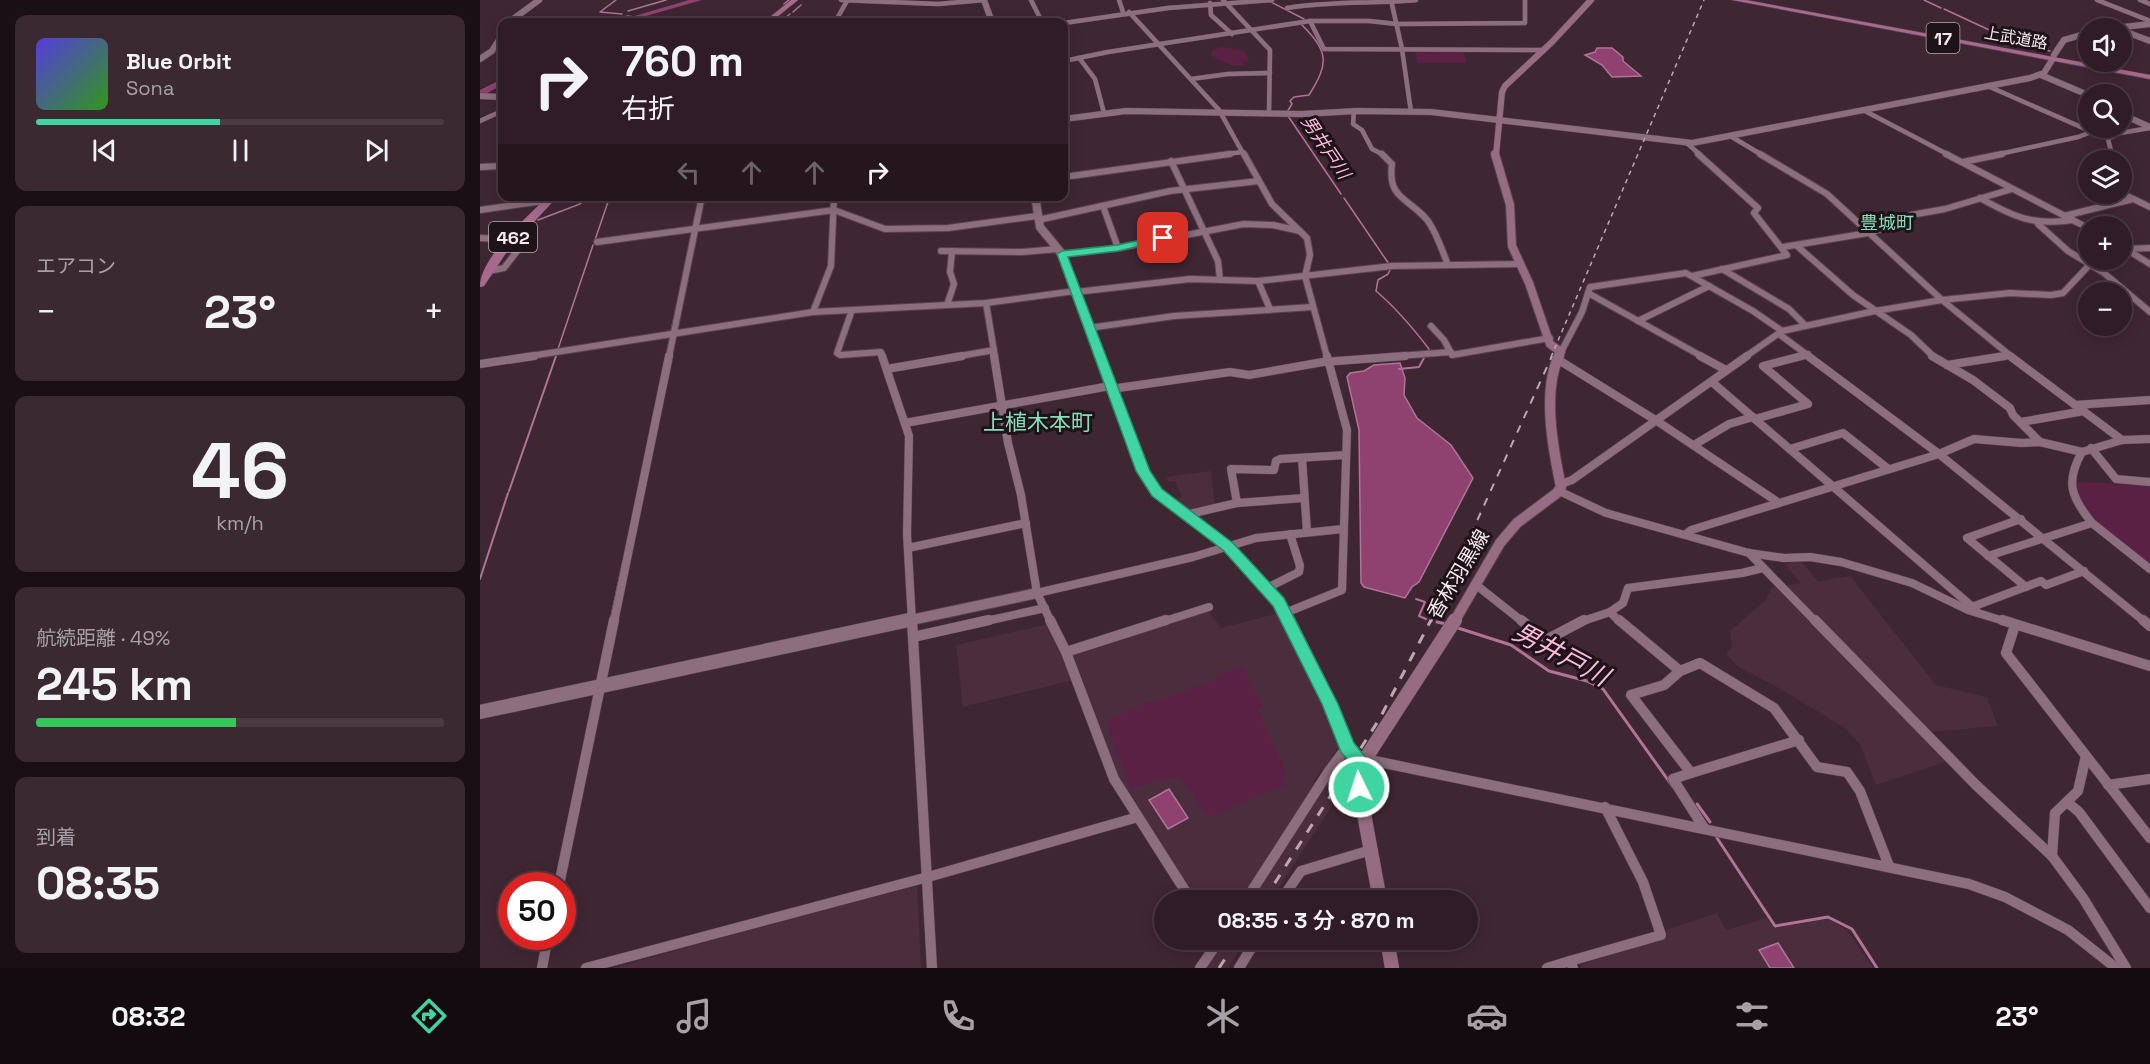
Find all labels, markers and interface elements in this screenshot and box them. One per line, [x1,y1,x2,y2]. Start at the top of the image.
map controls [2078,18,2132,336]
button: sound [2078,18,2132,72]
street label: 上武道路 [1983,22,2049,54]
road number: 17 [1926,23,1960,53]
text: 760 m [621,35,744,88]
icon: right [522,42,600,120]
text: Blue Orbit [126,47,232,75]
text: Sona [126,75,174,101]
button: search [2078,84,2132,138]
text: 右折 [621,91,675,126]
water label: 男井戸川 [1296,111,1357,185]
icon: previous [88,134,121,167]
icon: pause [224,134,257,167]
icon: next [360,134,393,167]
button: layers [2078,150,2132,204]
icon: left [672,156,705,189]
icon: ahead [735,156,768,189]
icon: ahead [798,156,831,189]
icon: right [861,156,894,189]
district label: 豊城町 [1860,211,1914,234]
pin [1137,212,1188,263]
button: + [2078,216,2132,270]
icon: arrive [1146,221,1179,254]
road number: 462 [489,222,537,252]
text: エアコン [36,253,116,279]
button: − [2078,282,2132,336]
text: 23° [204,284,276,341]
text: − [36,291,56,333]
text: + [424,291,444,333]
district label: 上植木本町 [983,408,1093,436]
text: 46 [191,421,289,521]
text: km/h [216,510,264,536]
street label: 香林羽黒線 [1421,524,1495,624]
water label: 男井戸川 [1507,615,1618,695]
text: 航続距離 · 49% [36,625,170,651]
text: 245 km [36,656,193,713]
position arrow [1327,755,1391,819]
text: 到着 [36,824,76,850]
text: 08:35 [36,855,160,912]
speed limit sign: 50 [498,872,576,950]
text: 08:35 · 3 分 · 870 m [1217,906,1415,934]
icon: directions [408,995,450,1037]
icon: music [673,995,715,1037]
icon: phone [937,995,979,1037]
icon: climate [1202,995,1244,1037]
icon: car [1466,995,1508,1037]
icon: filters [1731,995,1773,1037]
text: 08:32 [111,999,185,1034]
text: 23° [1996,999,2039,1034]

